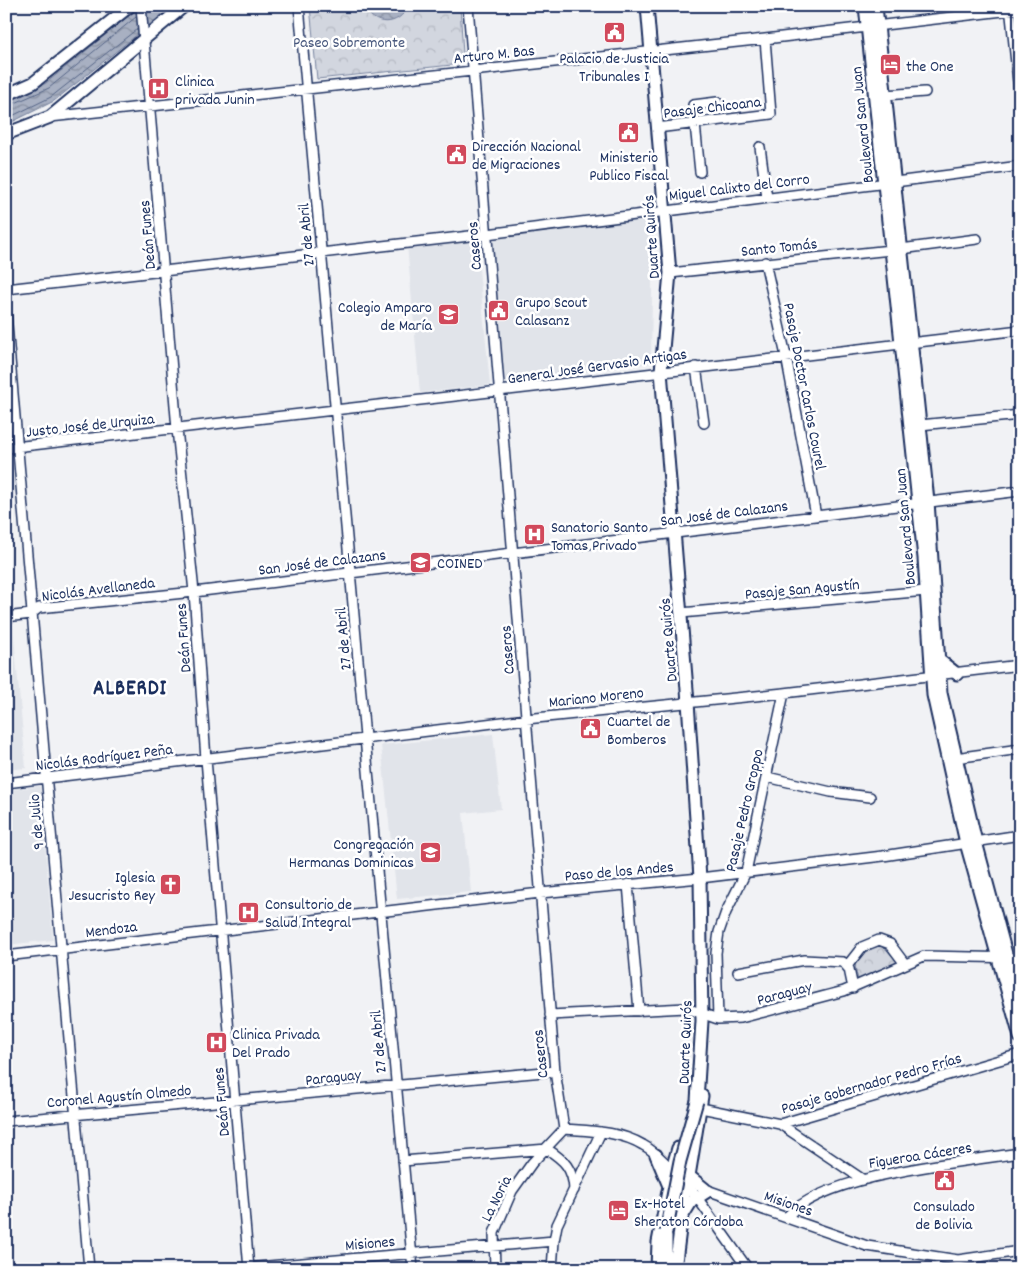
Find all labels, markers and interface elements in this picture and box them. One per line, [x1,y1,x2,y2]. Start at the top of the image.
public building icon: Palacio de Justicia Tribunales I [602,21,626,45]
park label: Paseo Sobremonte [293,32,405,55]
street label: Arturo M. Bas [452,40,536,71]
place label: Palacio de Justicia Tribunales I [559,48,669,89]
hotel icon: the One [878,53,902,77]
place label: the One [906,56,954,79]
street label: Boulevard San Juan [846,65,881,184]
place label: Clinica privada Junin [175,71,255,112]
hospital icon: Clinica privada Junin [147,77,171,101]
street label: Pasaje Chicoana [662,91,763,126]
public building icon: Ministerio Publico Fiscal [617,120,641,144]
place label: Dirección Nacional de Migraciones [472,136,581,177]
public building icon: Dirección Nacional de Migraciones [444,142,468,166]
place label: Ministerio Publico Fiscal [589,147,669,188]
street label: Miguel Calixto del Corro [668,168,811,209]
street label: Duarte Quirós [638,194,667,280]
street label: Deán Funes [134,199,163,270]
street label: 27 de Abril [293,202,322,267]
street label: Caseros [462,220,489,271]
street label: Santo Tomás [740,233,819,264]
place label: Grupo Scout Calasanz [515,292,588,333]
place label: Colegio Amparo de María [338,297,432,338]
public building icon: Grupo Scout Calasanz [487,298,511,322]
street label: Pasaje Doctor Carlos Courel [776,301,831,472]
school or university icon: Colegio Amparo de María [436,303,460,327]
street label: General José Gervasio Artigas [506,343,689,391]
street label: Justo José de Urquiza [25,408,156,445]
street label: Boulevard San Juan [890,468,923,586]
street label: San José de Calazans [659,495,790,534]
place label: Sanatorio Santo Tomas Privado [551,517,648,558]
hospital icon: Sanatorio Santo Tomas Privado [523,523,547,547]
street label: San José de Calazans [257,544,388,583]
school or university icon: COINED [409,550,433,574]
place label: COINED [437,553,482,576]
street label: Nicolás Avellaneda [41,572,157,609]
street label: Pasaje San Agustín [744,574,861,607]
street label: Duarte Quirós [654,597,685,683]
street label: Deán Funes [171,602,198,673]
street label: 27 de Abril [330,606,359,671]
street label: Caseros [495,624,522,675]
district label: ALBERDI [93,675,167,705]
street label: Mariano Moreno [548,682,645,715]
place label: Cuartel de Bomberos [607,711,670,752]
public building icon: Cuartel de Bomberos [579,717,603,741]
street label: Nicolás Rodríguez Peña [35,739,175,778]
street label: Pasaje Pedro Groppo [720,747,771,874]
street label: 9 de Julio [24,793,51,851]
place label: Congregación Hermanas Dominicas [289,834,414,875]
school or university icon: Congregación Hermanas Dominicas [418,840,442,864]
street label: Paso de los Andes [564,856,675,889]
place label: Iglesia Jesucristo Rey [68,867,156,908]
church icon: Iglesia Jesucristo Rey [159,873,183,897]
place label: Consultorio de Salud Integral [265,894,352,935]
hospital icon: Consultorio de Salud Integral [237,900,261,924]
street label: Mendoza [84,916,139,945]
street label: Paraguay [755,976,815,1013]
street label: Duarte Quirós [674,999,699,1085]
street label: 27 de Abril [365,1009,394,1074]
place label: Clinica Privada Del Prado [232,1024,320,1065]
street label: Caseros [527,1028,555,1079]
hospital icon: Clinica Privada Del Prado [204,1030,228,1054]
street label: Pasaje Gobernador Pedro Frías [779,1048,965,1121]
street label: Paraguay [304,1064,363,1093]
street label: Deán Funes [208,1066,237,1137]
street label: Coronel Agustín Olmedo [46,1080,192,1115]
street label: Figueroa Cáceres [867,1137,974,1176]
public building icon: Consulado de Bolivia [932,1169,956,1193]
street label: La Noria [476,1172,519,1226]
street label: Misiones [761,1185,816,1224]
place label: Ex-Hotel Sheraton Córdoba [634,1193,743,1234]
place label: Consulado de Bolivia [913,1196,975,1237]
hotel icon: Ex-Hotel Sheraton Córdoba [606,1199,630,1223]
street label: Misiones [344,1231,397,1258]

